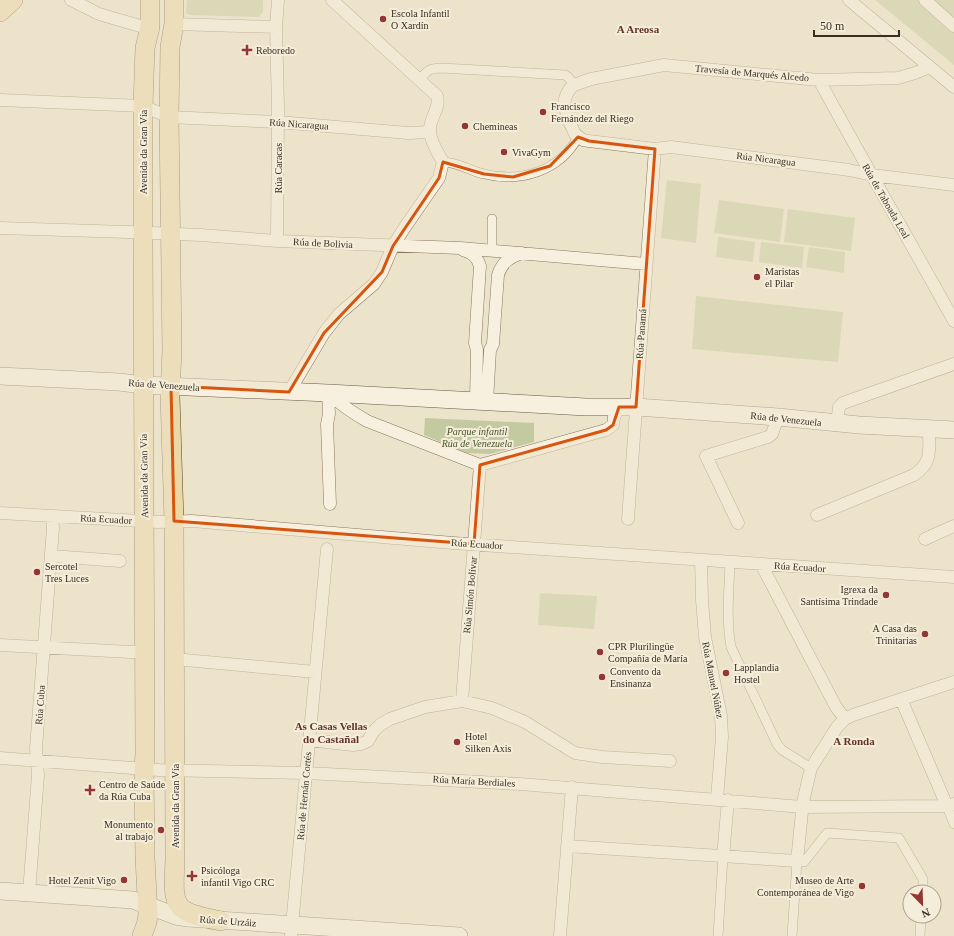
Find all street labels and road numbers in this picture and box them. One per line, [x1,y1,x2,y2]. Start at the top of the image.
street label: Travesía de Marqués Alcedo [695,63,809,83]
street label: Avenida da Gran Vía [138,109,149,194]
street label: Rúa Nicaragua [269,116,330,132]
street label: Rúa Caracas [273,143,284,193]
street label: Rúa Nicaragua [736,150,797,168]
street label: Rúa de Taboada Leal [860,162,912,240]
street label: Rúa de Bolivia [293,236,354,250]
street label: Rúa Panamá [634,308,648,359]
street label: Rúa de Venezuela [128,377,201,393]
street label: Rúa de Venezuela [750,410,823,428]
street label: Avenida da Gran Vía [138,433,150,518]
street label: Rúa Ecuador [80,512,133,526]
street label: Rúa Ecuador [451,537,504,551]
street label: Rúa Simón Bolívar [461,555,479,634]
street label: Rúa Ecuador [774,560,827,574]
street label: Rúa Manuel Núñez [700,641,726,720]
street label: Rúa Cuba [33,684,47,725]
street label: Rúa de Hernán Cortés [295,751,313,841]
street label: Avenida da Gran Vía [170,763,181,848]
street label: Rúa María Berdiales [432,773,516,789]
street label: Rúa de Urzáiz [199,914,257,929]

